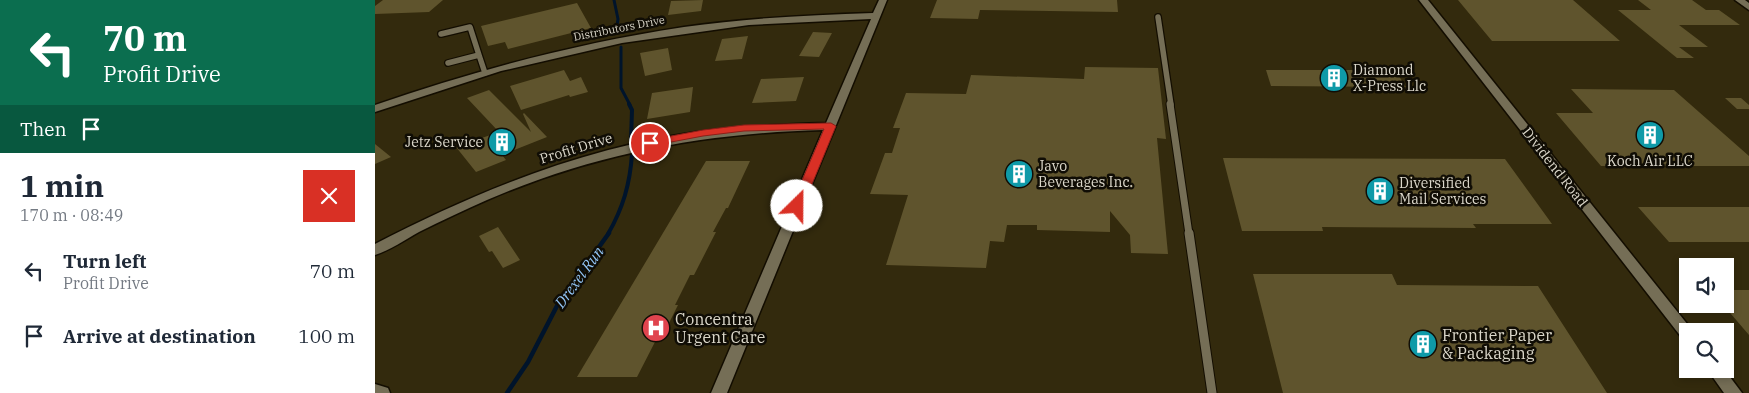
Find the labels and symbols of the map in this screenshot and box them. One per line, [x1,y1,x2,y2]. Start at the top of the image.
street label: Distributors Drive [572,12,666,44]
place label: Diamond X-Press Llc [1353,61,1426,95]
building icon: Diamond X-Press Llc [1319,63,1349,93]
building icon: Koch Air LLC [1635,120,1665,150]
pin [629,122,671,164]
street label: Dividend Road [1518,124,1592,211]
building icon: Jetz Service [487,127,517,157]
street label: Profit Drive [537,128,615,168]
place label: Jetz Service [405,133,483,151]
place label: Koch Air LLC [1607,152,1693,170]
place label: Javo Beverages Inc. [1038,157,1133,191]
building icon: Javo Beverages Inc. [1004,159,1034,189]
place label: Diversified Mail Services [1399,174,1487,208]
building icon: Diversified Mail Services [1365,176,1395,206]
position arrow [770,179,822,231]
water label: Drexel Run [550,242,608,312]
place label: Concentra Urgent Care [675,309,765,347]
hospital icon: Concentra Urgent Care [641,313,671,343]
place label: Frontier Paper & Packaging [1442,325,1552,363]
building icon: Frontier Paper & Packaging [1408,329,1438,359]

